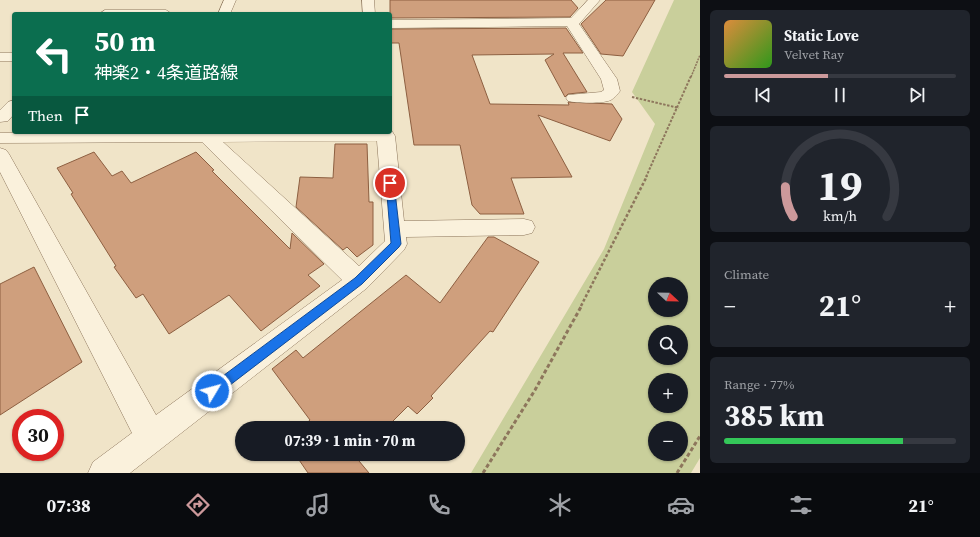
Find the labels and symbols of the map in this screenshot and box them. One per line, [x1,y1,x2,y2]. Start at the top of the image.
pin [373,166,407,200]
north arrow [648,277,688,317]
position arrow [191,370,233,412]
speed limit sign: 30 [12,409,64,461]

